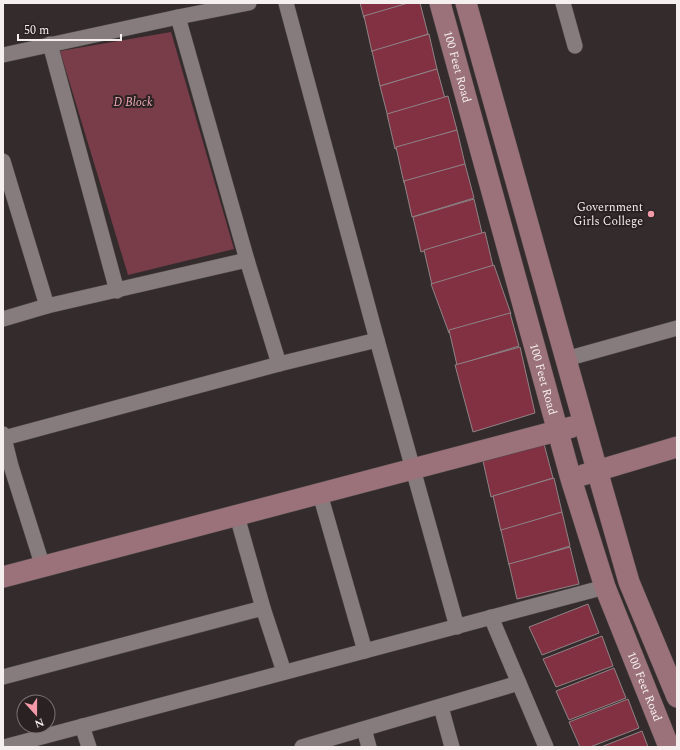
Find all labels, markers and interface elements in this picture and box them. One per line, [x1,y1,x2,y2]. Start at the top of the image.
scale bar [18,16,121,42]
text: 50 m [24,21,49,40]
street label: 100 Feet Road [438,29,476,105]
park label: D Block [114,93,153,112]
place label: Government Girls College [573,198,643,231]
marker: Government Girls College [646,209,656,219]
street label: 100 Feet Road [524,341,562,418]
street label: 100 Feet Road [622,649,667,725]
north arrow [16,694,56,734]
text: N [32,713,47,732]

